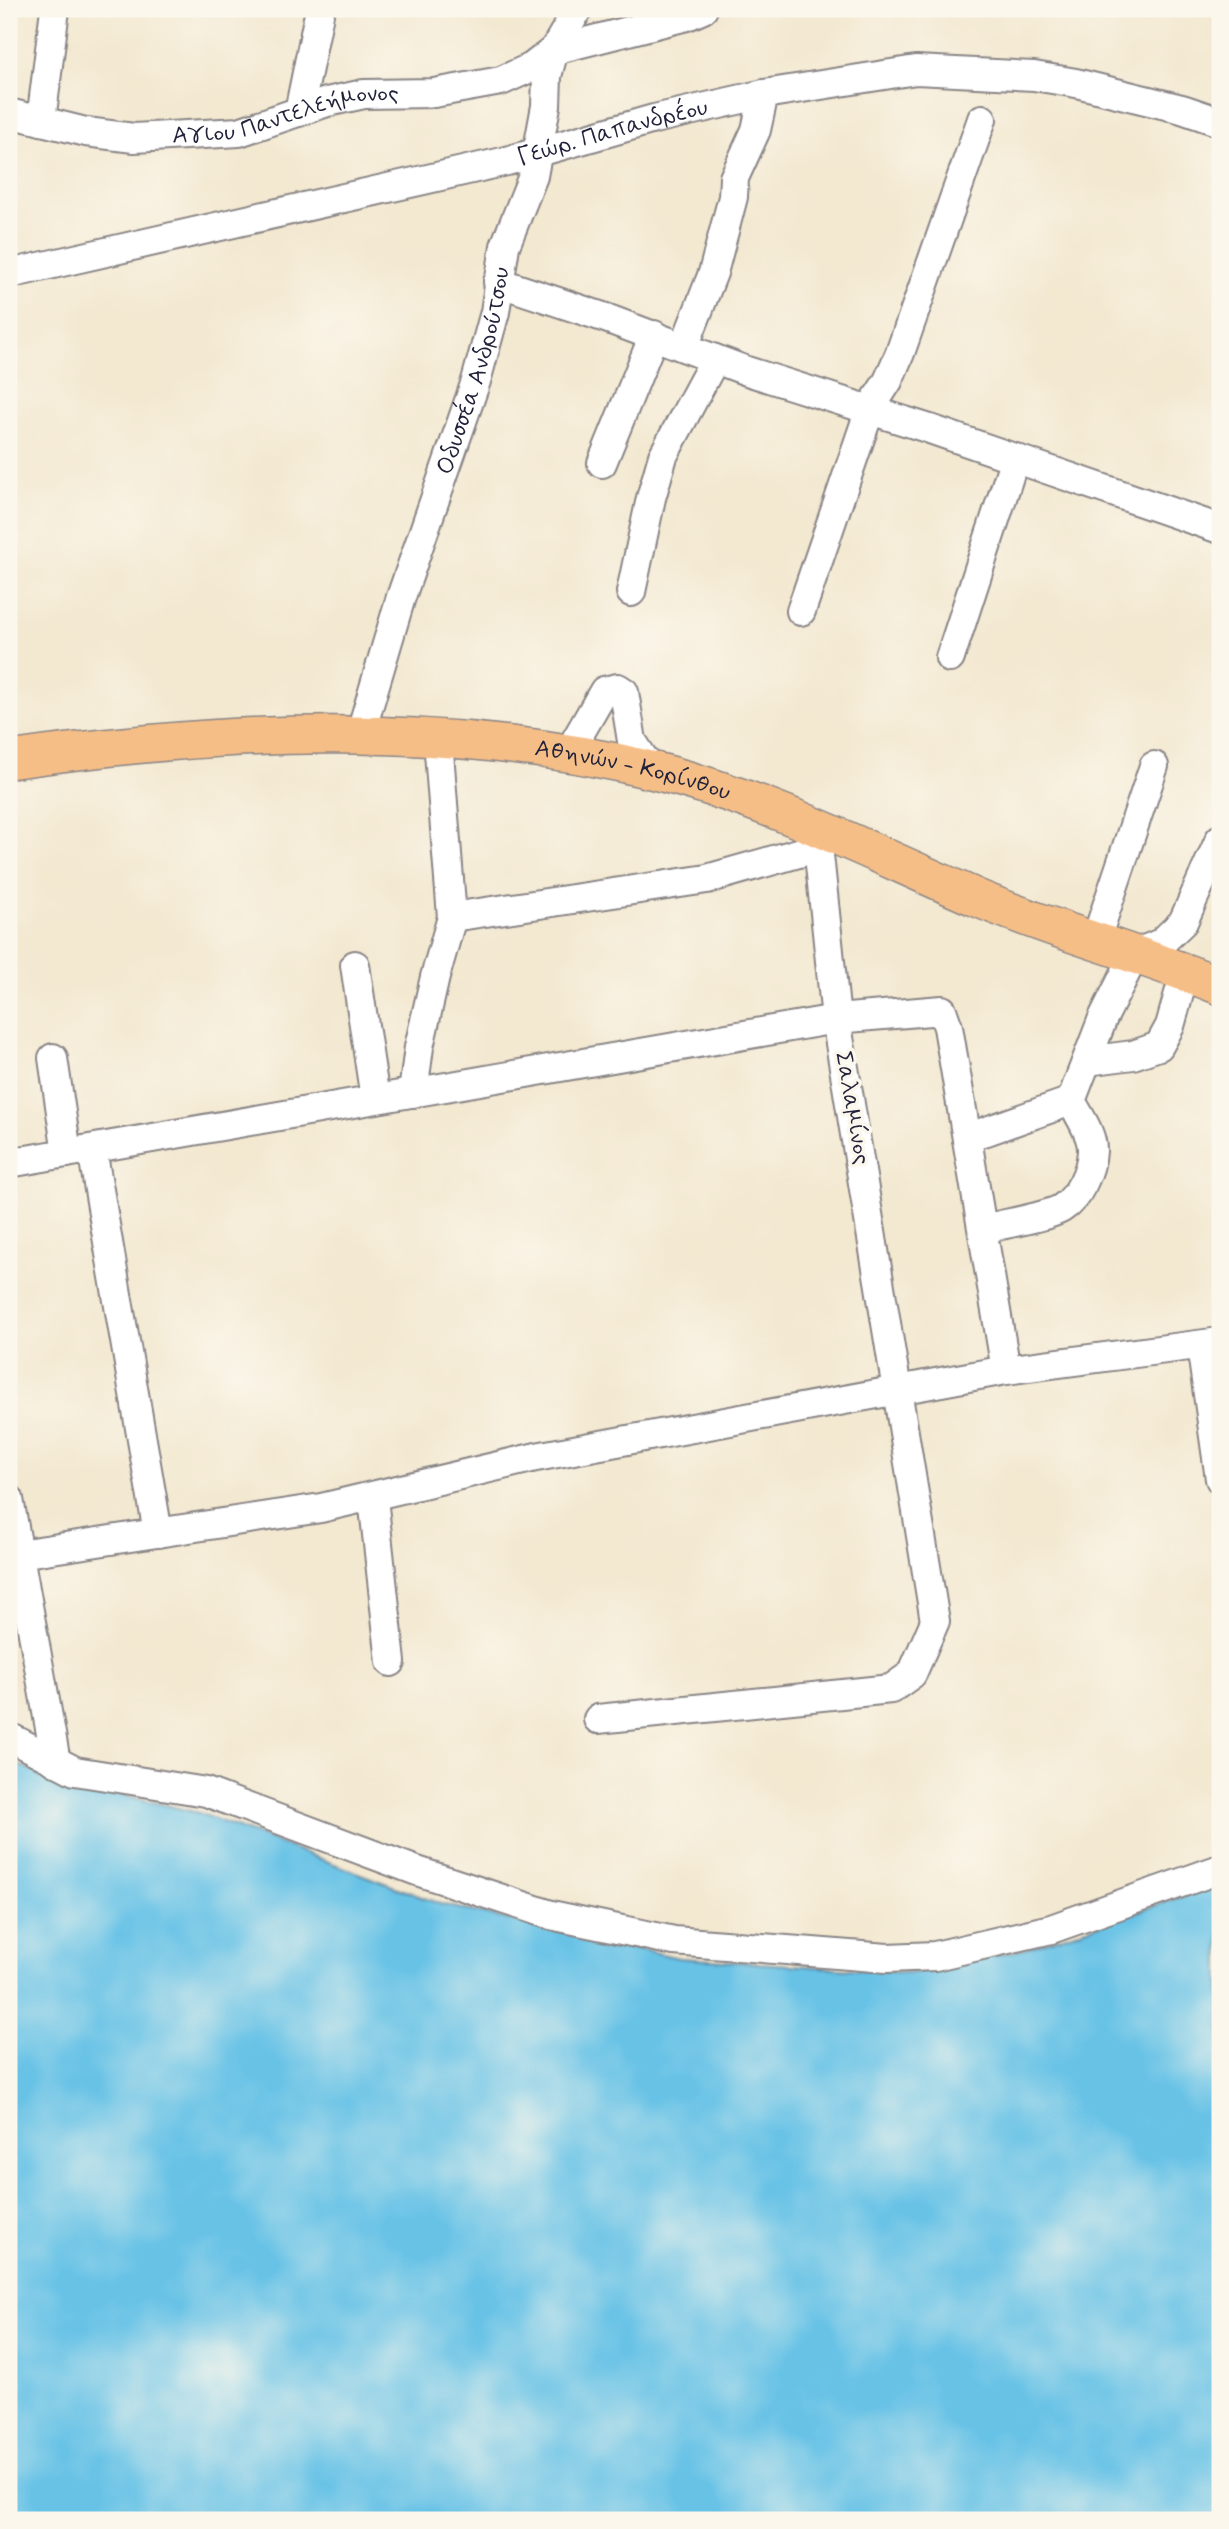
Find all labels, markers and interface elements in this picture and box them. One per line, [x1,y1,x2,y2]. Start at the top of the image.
street label: Αγιου Παντελεήμονος [171,78,399,151]
street label: Γεώρ. Παπανδρέου [514,92,711,173]
street label: Οδυσσέα Ανδρούτσου [429,265,517,479]
street label: Αθηνών - Κορίνθου [533,733,735,808]
street label: Σαλαμίνος [827,1049,877,1167]

